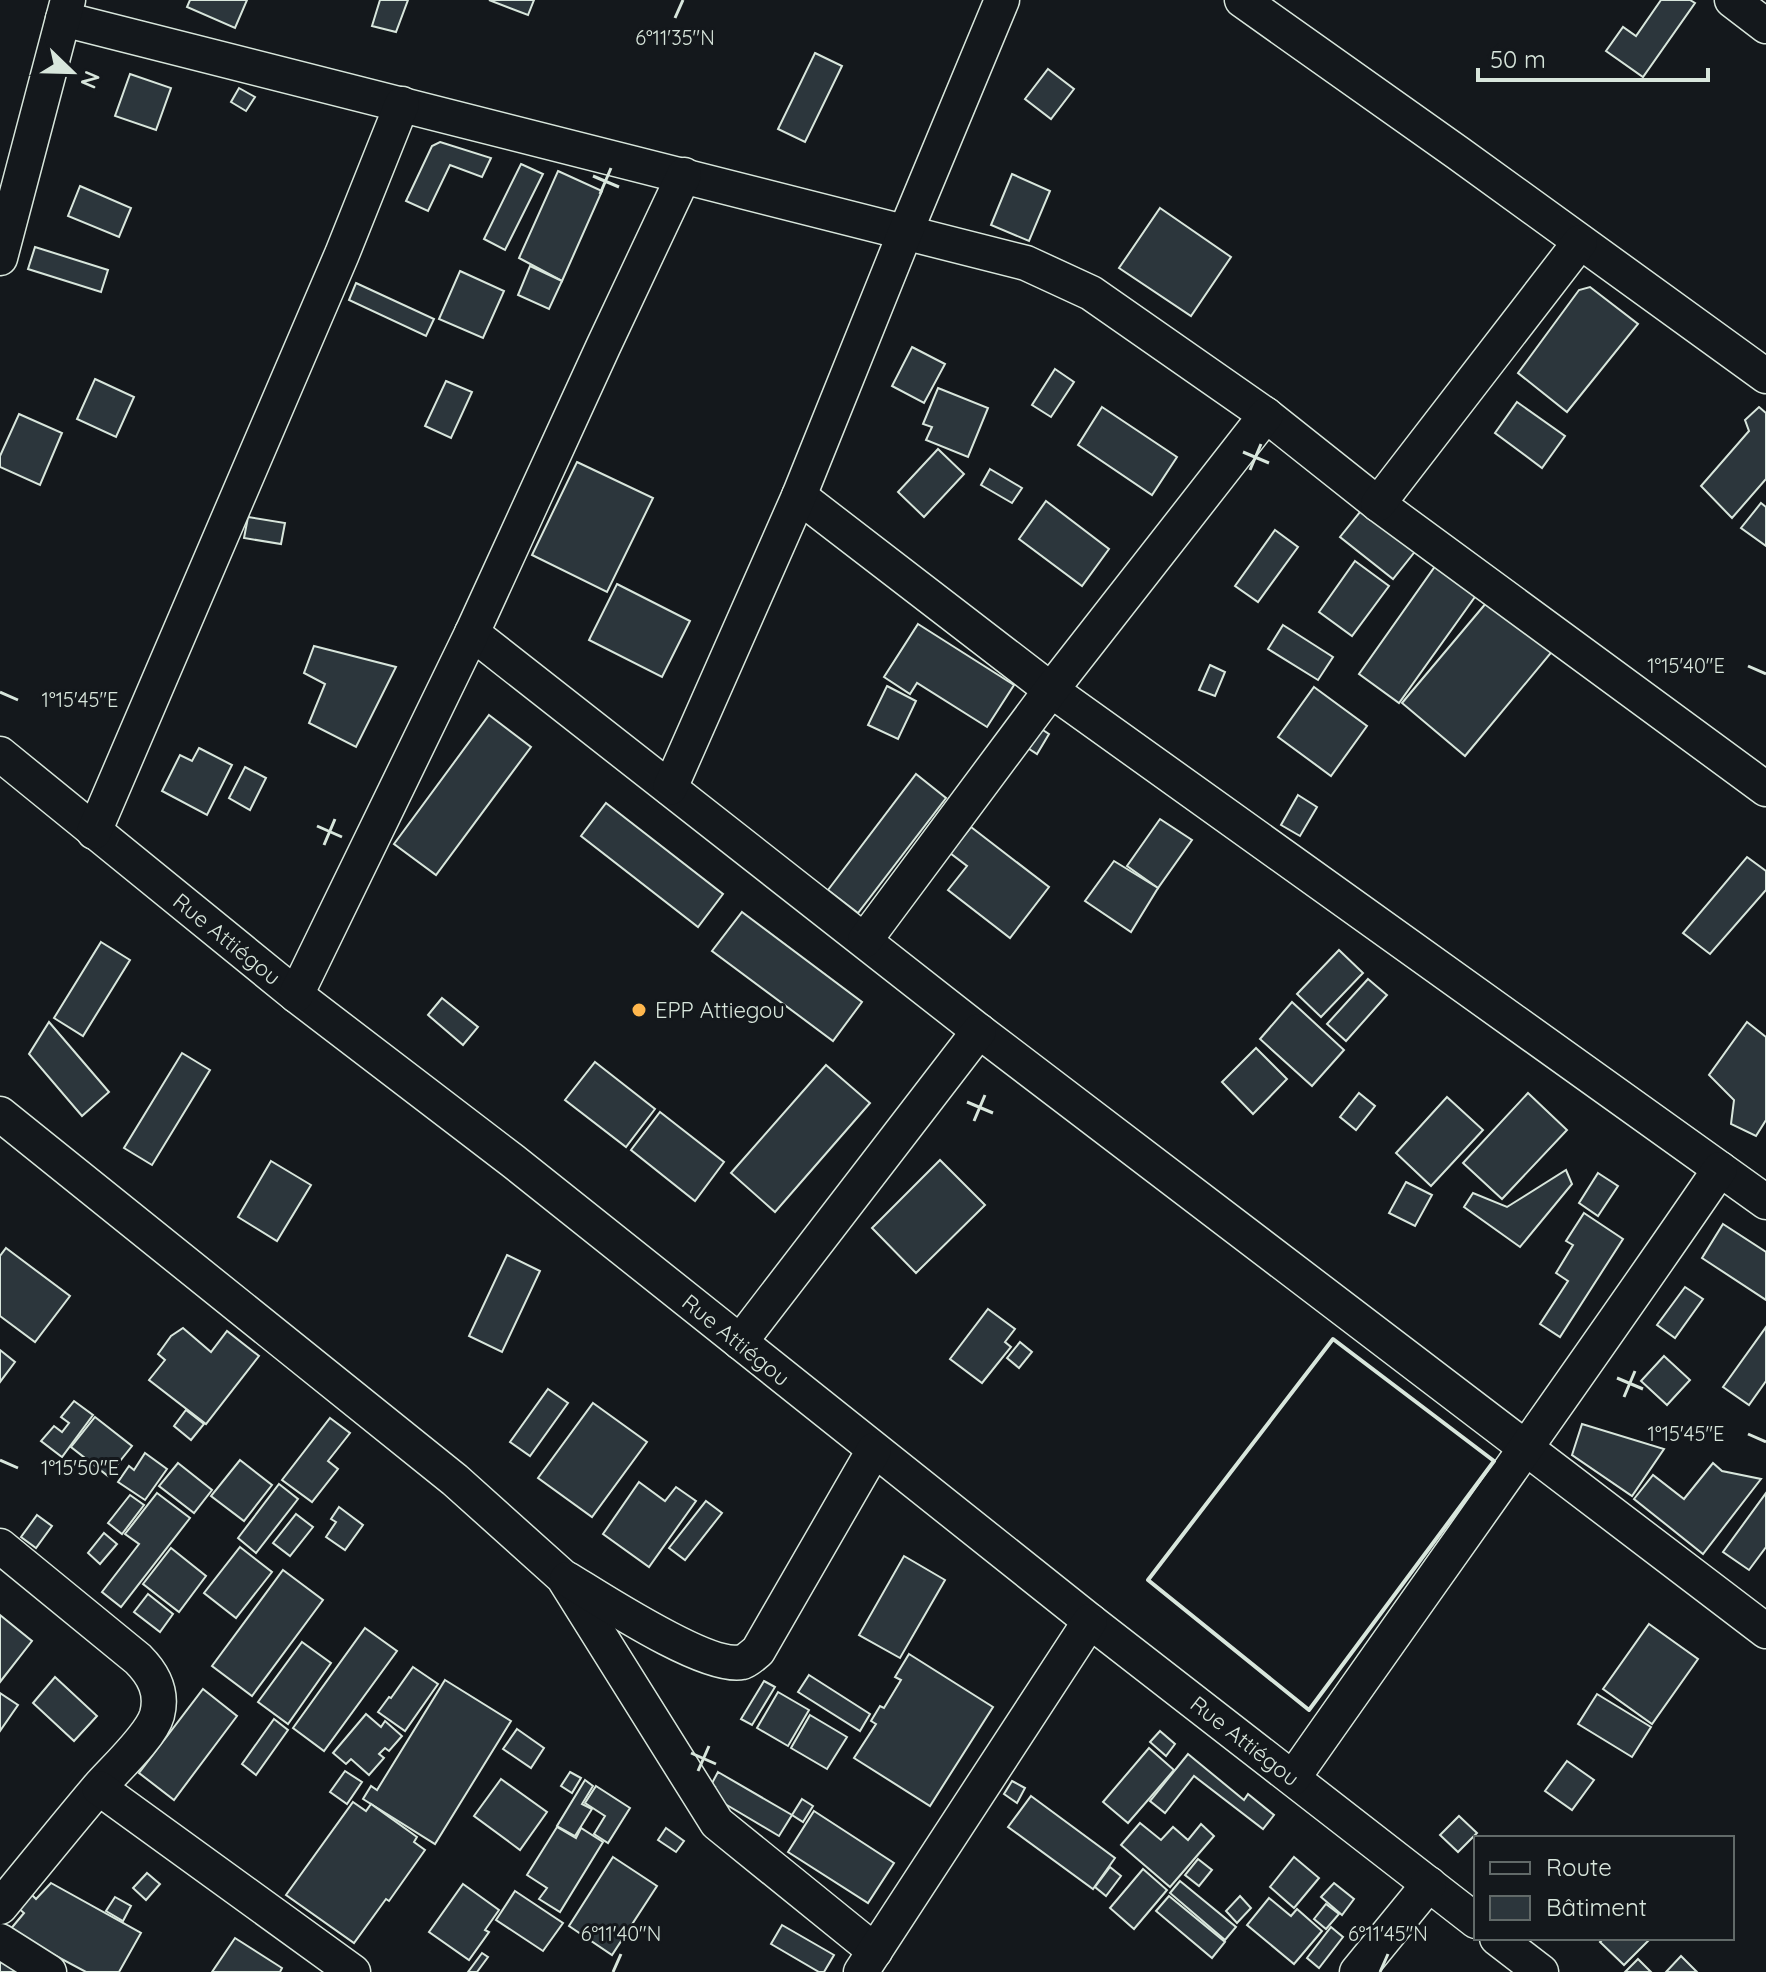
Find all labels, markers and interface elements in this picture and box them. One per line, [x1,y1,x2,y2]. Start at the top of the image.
text: 6°11'35"N [635,25,715,50]
north arrow [32,32,112,112]
scale bar [1478,32,1708,82]
text: 50 m [1490,44,1546,74]
text: N [74,67,106,93]
text: 1°15'40"E [1647,653,1725,678]
text: 1°15'45"E [42,687,118,712]
street label: Rue Attiégou [167,887,287,991]
place label: EPP Attiegou [655,996,785,1024]
marker: EPP Attiegou [630,1001,648,1019]
street label: Rue Attiégou [676,1288,796,1392]
text: 1°15'45"E [1648,1421,1724,1446]
text: 1°15'50"E [41,1455,119,1480]
street label: Rue Attiégou [1185,1690,1305,1792]
legend [1474,1836,1734,1940]
text: Route [1546,1852,1612,1882]
text: Bâtiment [1546,1892,1647,1922]
text: 6°11'40"N [581,1921,661,1946]
text: 6°11'45"N [1348,1921,1428,1946]

